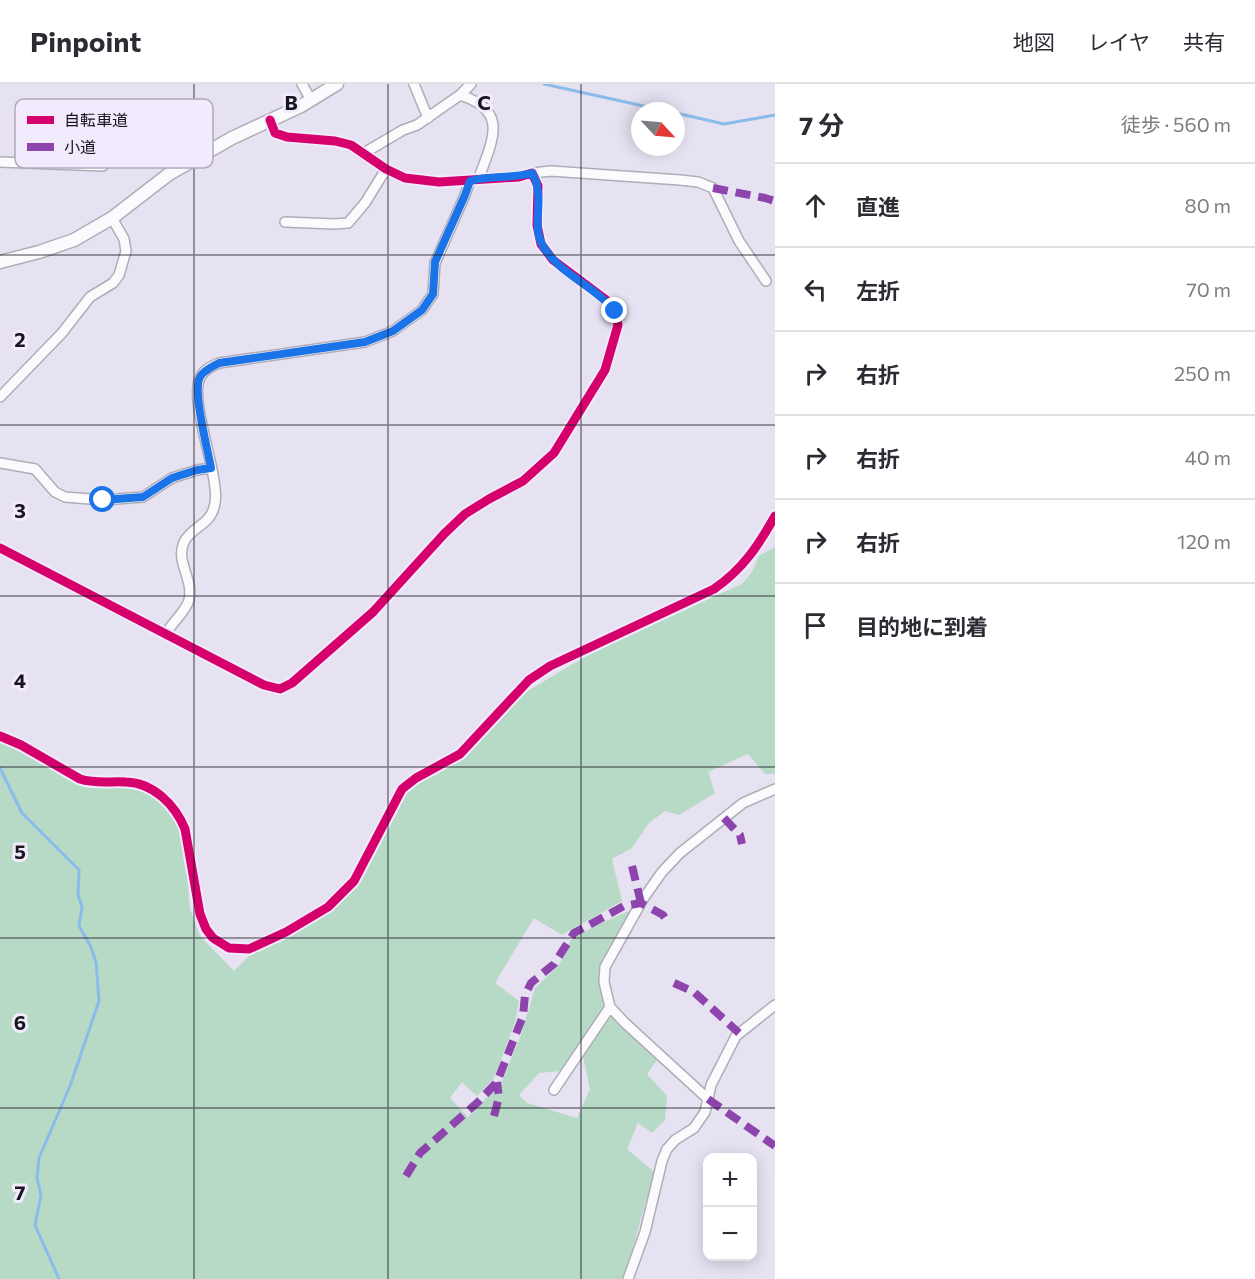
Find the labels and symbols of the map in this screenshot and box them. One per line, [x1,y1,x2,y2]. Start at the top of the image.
text: B [284,90,298,114]
text: C [477,90,491,114]
legend [15,99,213,168]
north arrow [631,102,685,156]
text: 自転車道 [64,110,128,129]
text: 小道 [64,137,96,156]
route end [601,297,627,323]
text: 2 [14,327,26,351]
route start [89,486,115,512]
text: 3 [14,498,26,522]
text: 4 [14,668,26,692]
text: 5 [14,839,26,863]
text: 6 [14,1010,26,1034]
text: 7 [15,1180,26,1204]

